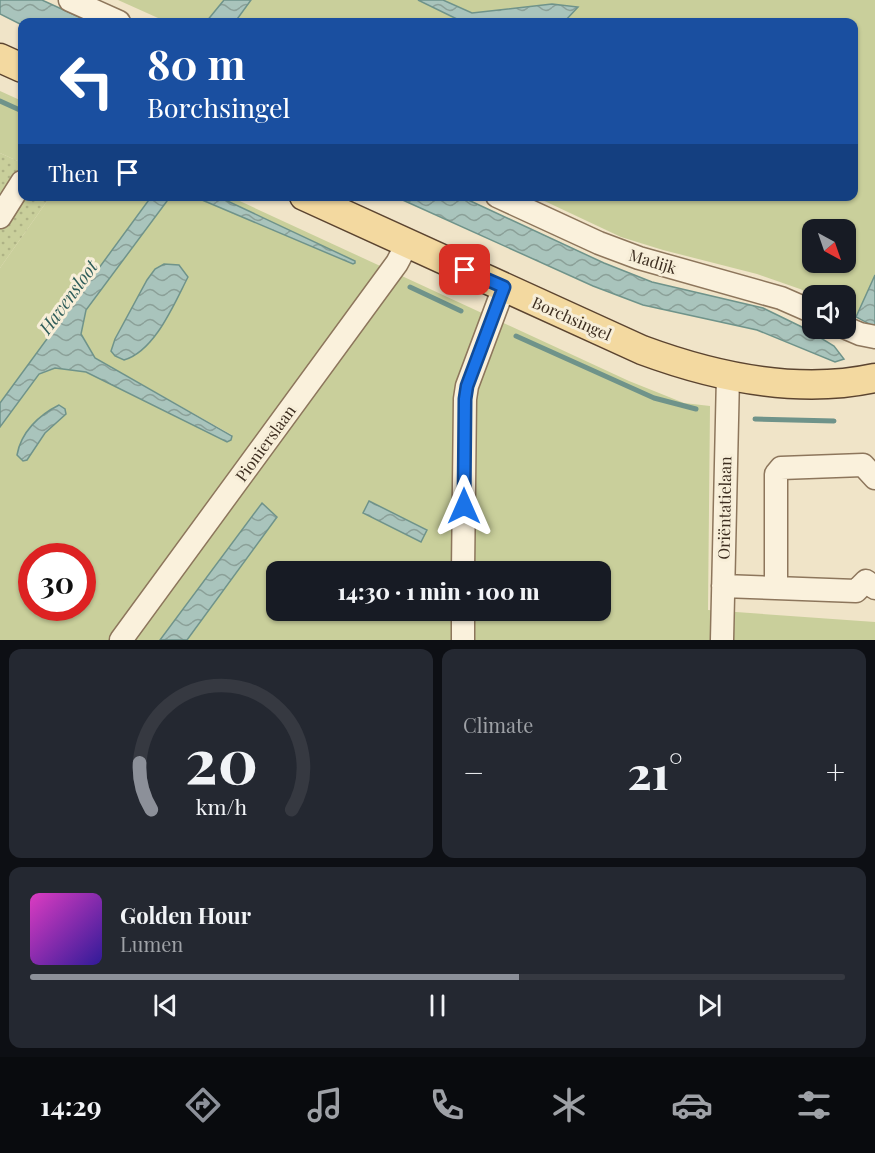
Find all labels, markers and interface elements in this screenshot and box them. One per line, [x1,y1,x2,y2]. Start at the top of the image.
text: 80 m [147,35,245,91]
icon: left [48,42,126,120]
text: Borchsingel [147,89,290,125]
icon: arrive [111,156,144,189]
text: Then [48,158,99,188]
north arrow [802,219,856,273]
map controls [802,219,856,339]
pin [439,244,490,295]
street label: Madijk [627,244,680,278]
icon: arrive [448,253,481,286]
water label: Havensloot [32,254,103,340]
button: sound [802,285,856,339]
street label: Borchsingel [529,291,615,345]
street label: Pionierslaan [230,400,300,485]
street label: Oriëntatielaan [713,456,735,560]
position arrow [432,474,496,538]
speed limit sign: 30 [18,543,96,621]
text: 14:30 · 1 min · 100 m [338,576,539,606]
text: Climate [463,711,533,738]
text: 20 [185,716,257,800]
text: 21° [627,741,683,801]
text: − [463,749,484,793]
text: + [826,749,845,793]
text: km/h [195,793,247,821]
text: Golden Hour [120,900,251,930]
text: Lumen [120,930,183,957]
icon: previous [149,989,182,1022]
icon: pause [421,989,454,1022]
icon: next [693,989,726,1022]
icon: directions [182,1084,224,1126]
icon: music [304,1084,346,1126]
icon: phone [426,1084,468,1126]
icon: climate [548,1084,590,1126]
icon: car [671,1084,713,1126]
icon: filters [793,1084,835,1126]
text: 14:29 [40,1087,102,1123]

